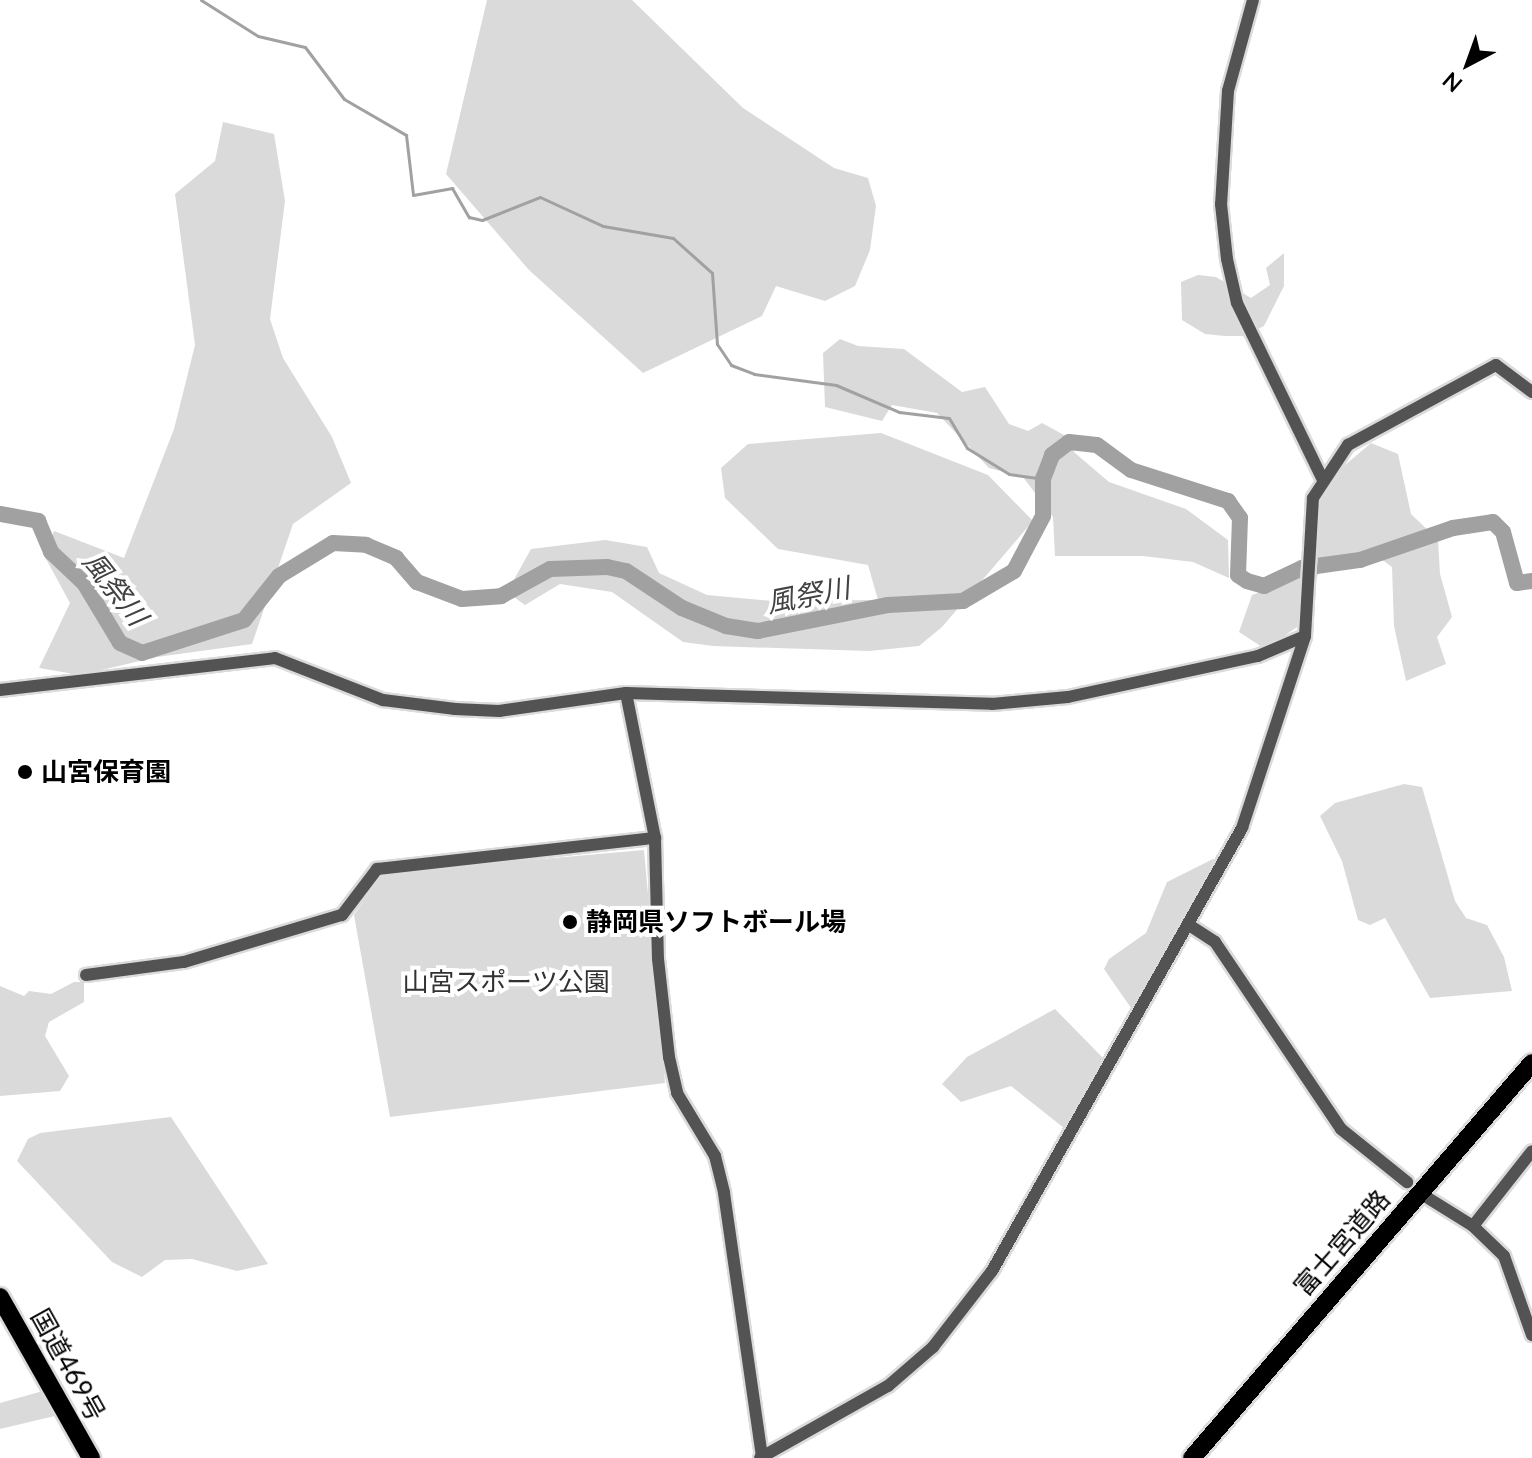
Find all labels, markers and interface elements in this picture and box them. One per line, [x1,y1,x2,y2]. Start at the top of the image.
north arrow [1428,24,1508,104]
text: N [1437,67,1467,98]
water label: 風祭川 [77,545,155,631]
water label: 風祭川 [764,569,852,619]
place label: 山宮保育園 [41,756,171,788]
marker: 山宮保育園 [16,763,34,781]
place label: 静岡県ソフトボール場 [586,906,846,938]
marker: 静岡県ソフトボール場 [561,913,579,931]
park label: 山宮スポーツ公園 [402,966,610,998]
street label: 富士宮道路 [1288,1184,1396,1302]
street label: 国道469号 [24,1304,112,1426]

